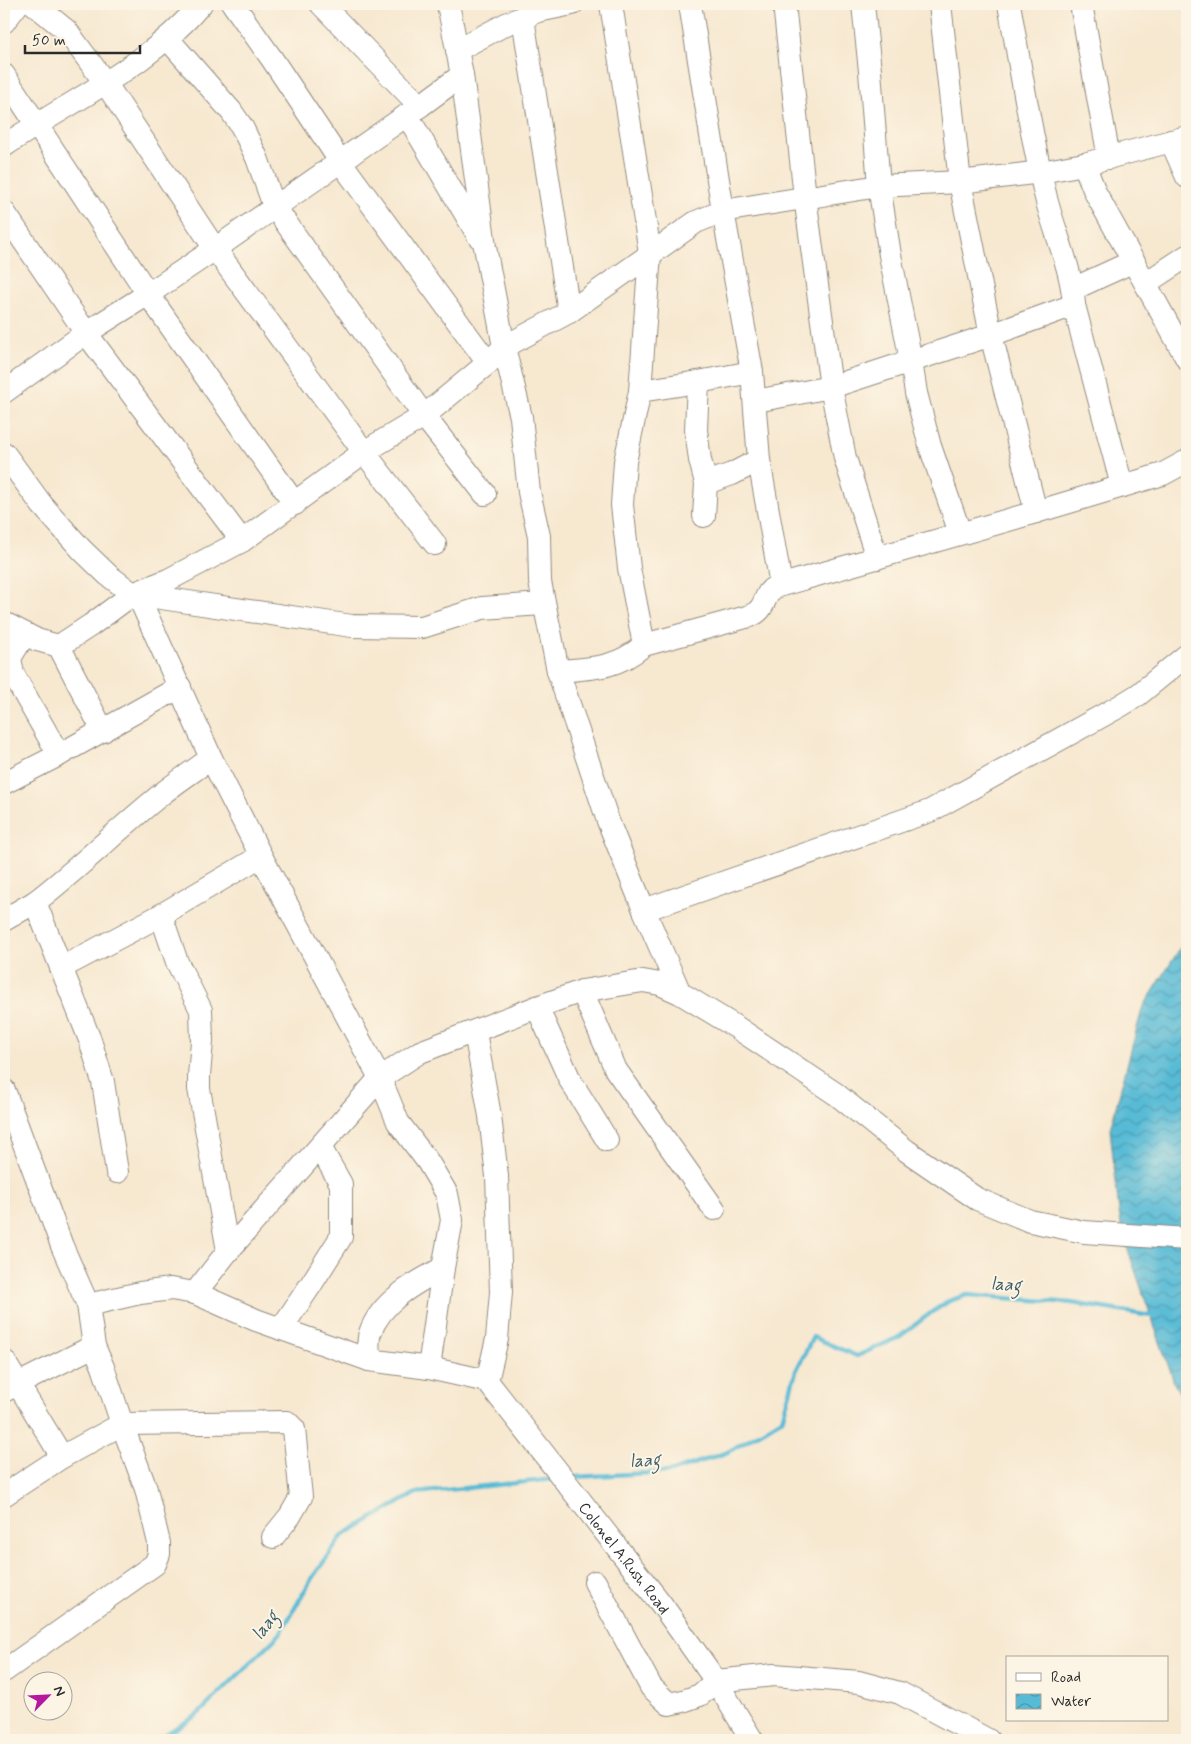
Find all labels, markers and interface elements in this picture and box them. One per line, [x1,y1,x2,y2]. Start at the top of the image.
scale bar [25,22,140,54]
text: 50 m [32,31,66,51]
water label: laag [990,1272,1025,1300]
water label: laag [629,1448,664,1476]
street label: Colonel A.Rush Road [573,1498,674,1619]
water label: laag [247,1604,288,1646]
legend [1006,1656,1168,1722]
text: Road [1051,1668,1081,1688]
north arrow [22,1672,72,1722]
text: N [49,1683,69,1699]
text: Water [1051,1692,1091,1712]

